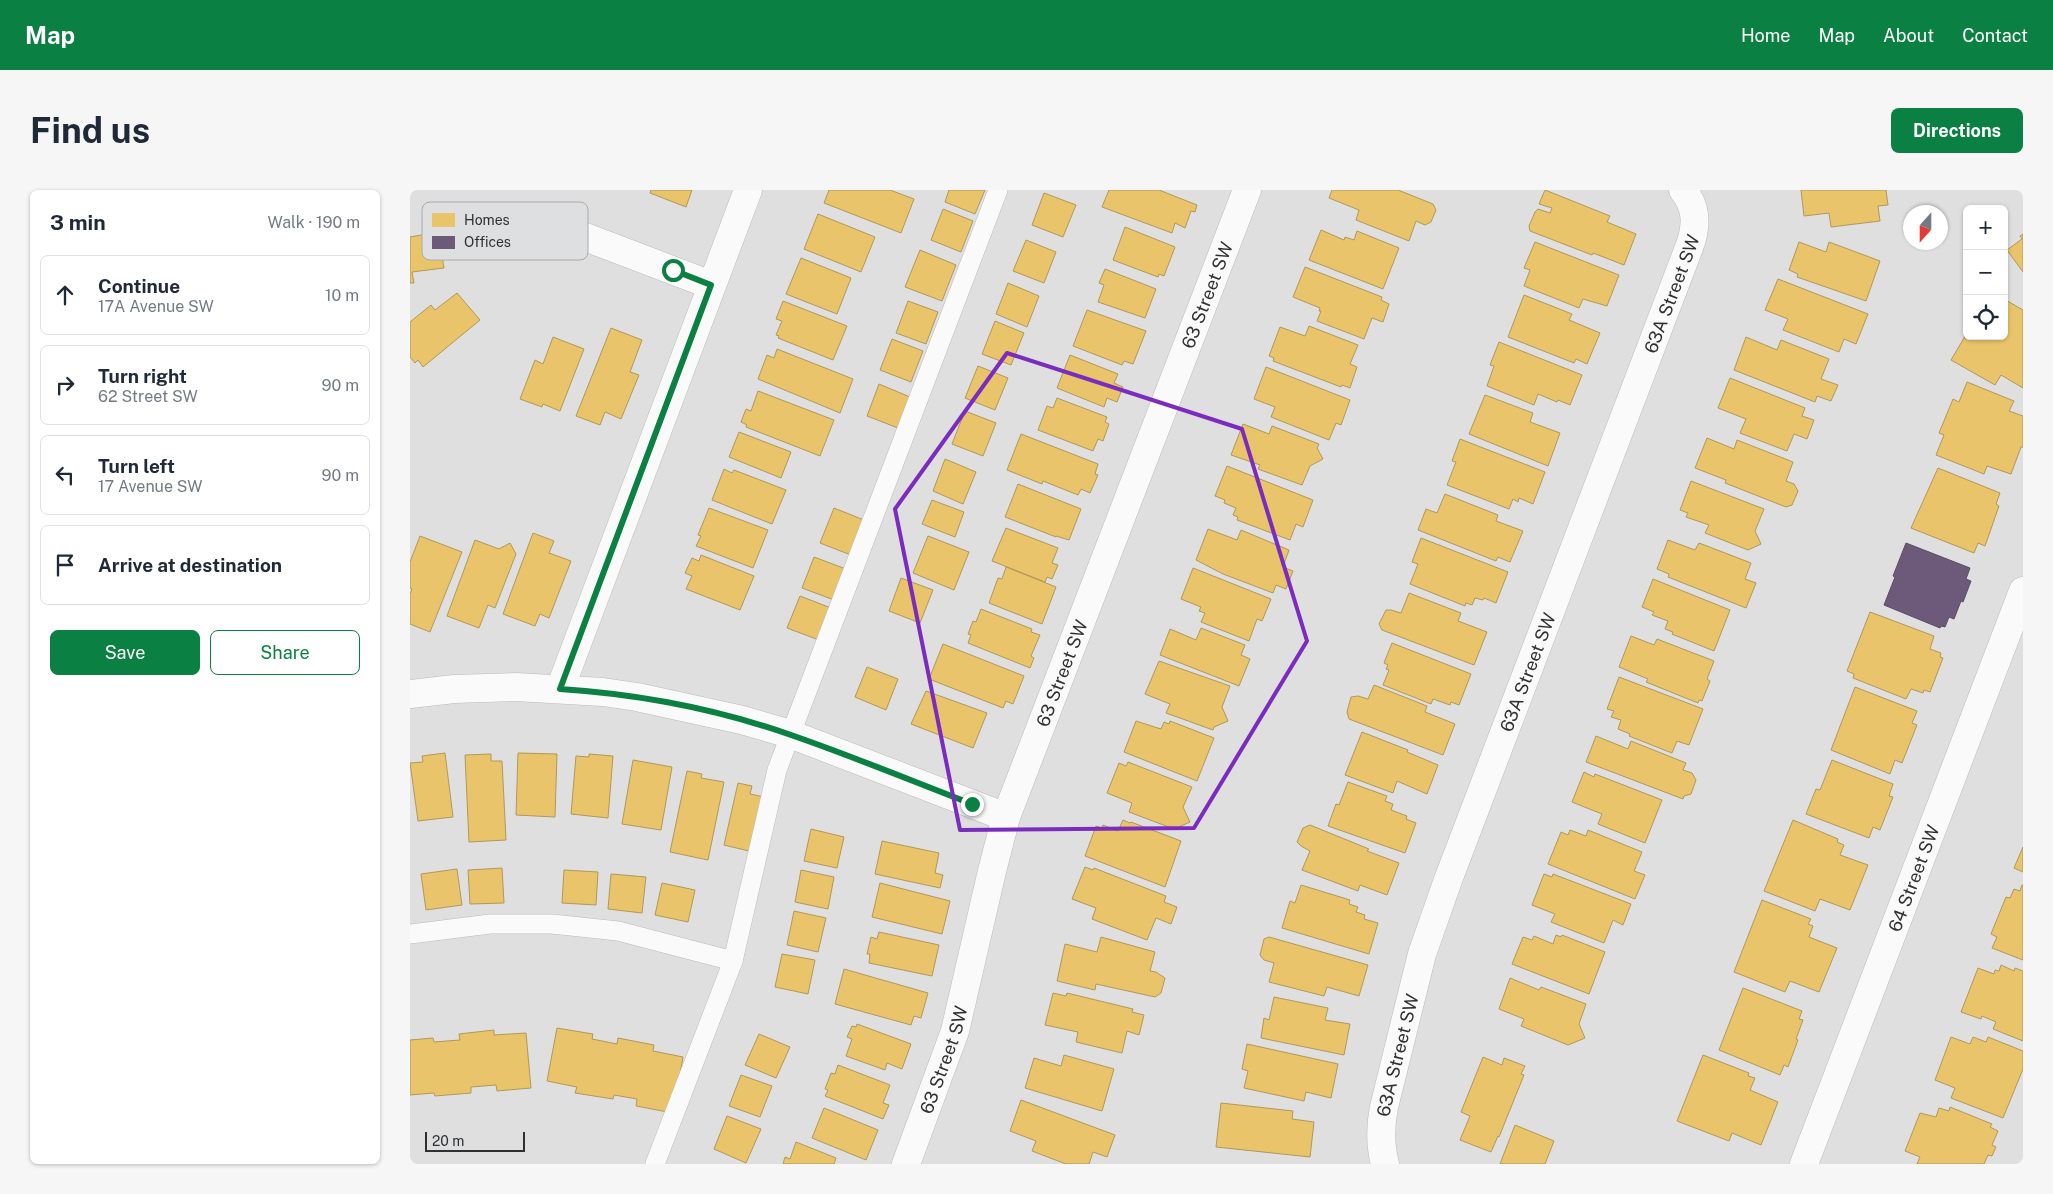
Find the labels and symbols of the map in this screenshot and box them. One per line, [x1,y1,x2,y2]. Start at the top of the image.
legend [422,202,588,260]
north arrow [1903,205,1948,250]
text: Homes [464,212,510,228]
street label: 63A Street SW [1639,232,1703,356]
text: Offices [464,234,511,250]
street label: 63 Street SW [1177,239,1237,351]
route start [662,259,685,282]
street label: 63A Street SW [1495,610,1559,735]
street label: 63 Street SW [1031,617,1091,729]
route end [961,793,984,816]
street label: 64 Street SW [1883,822,1943,935]
street label: 63A Street SW [1372,992,1422,1118]
street label: 63 Street SW [915,1004,971,1116]
scale bar [425,1129,525,1152]

